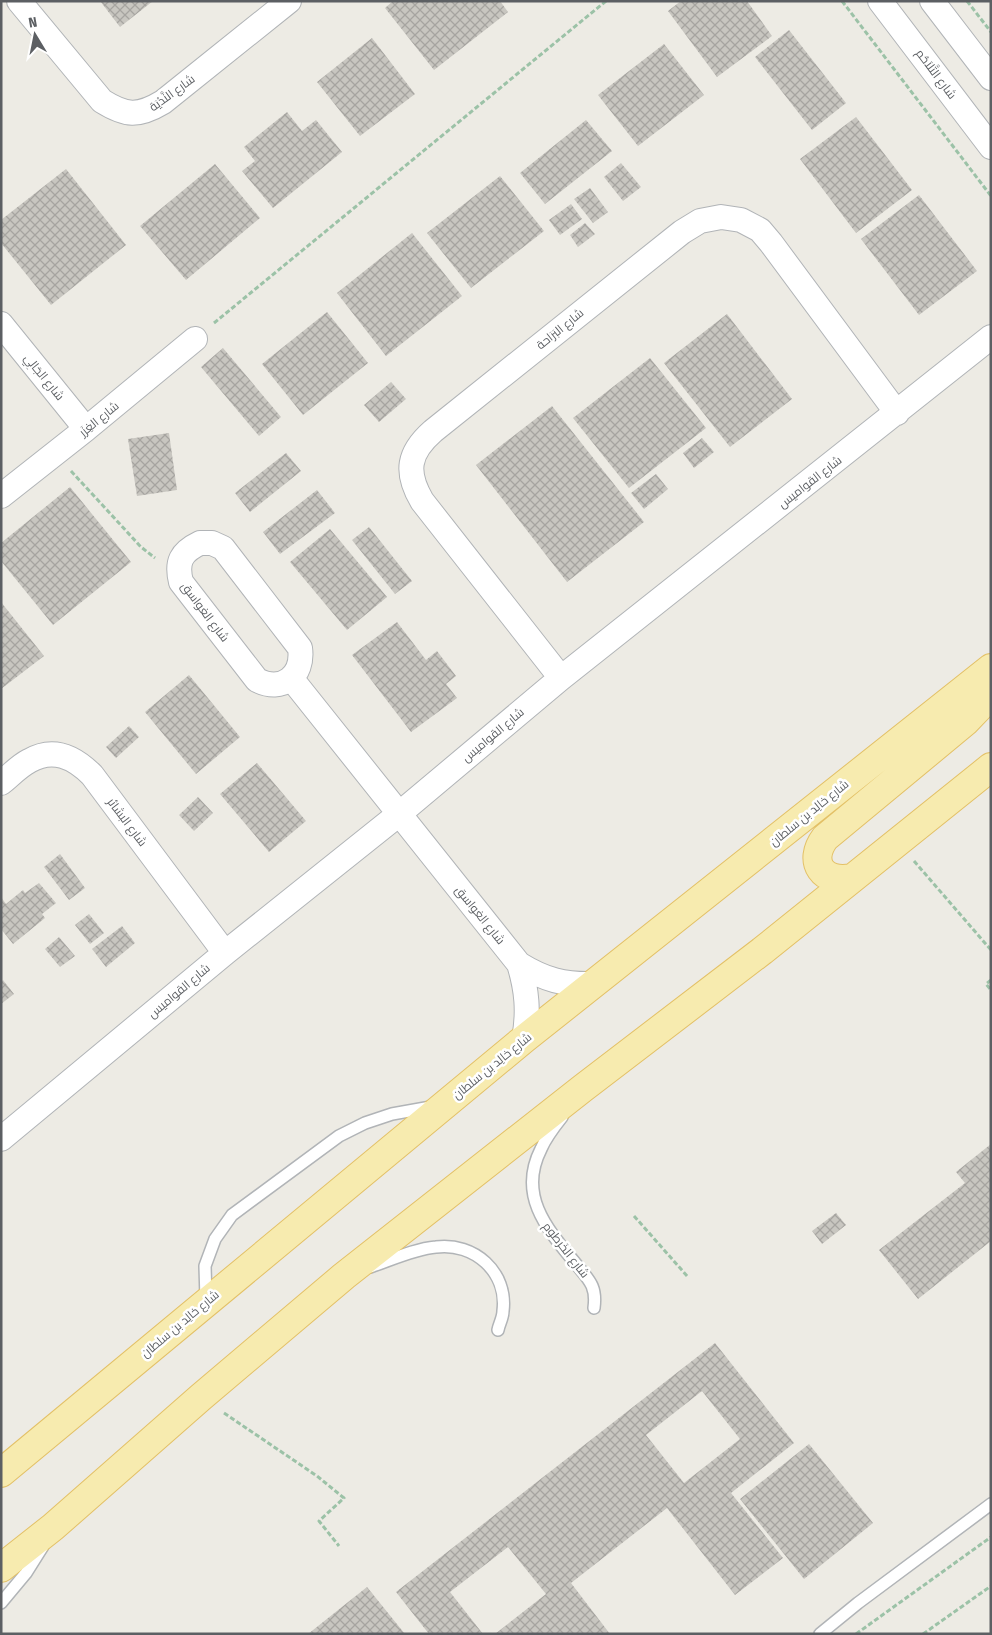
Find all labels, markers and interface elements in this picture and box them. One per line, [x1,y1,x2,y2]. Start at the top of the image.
north arrow [10,10,60,60]
text: N [27,14,38,32]
street label: شارع التَّلاَحُم [912,46,960,102]
street label: شارع النَّدْيَة [146,71,198,115]
street label: شارع البَرَاحة [534,306,587,353]
street label: شارع الجَالِي [19,351,67,405]
street label: شارع الغِزَر [76,399,122,441]
street label: شارع القواميس [775,453,845,512]
street label: شارع الغواسق [177,579,232,645]
street label: شارع القواميس [459,705,528,766]
street label: شارع خالِد بن سلطان [767,777,852,850]
street label: شارع البشائر [103,794,150,850]
street label: شارع الغواسق [451,883,508,948]
street label: شارع القواميس [145,961,214,1022]
street label: شارع خالِد بن سلطان [450,1030,535,1103]
street label: شارع الخَرطوم [539,1219,592,1281]
street label: شارع خالِد بن سلطان [138,1287,222,1361]

